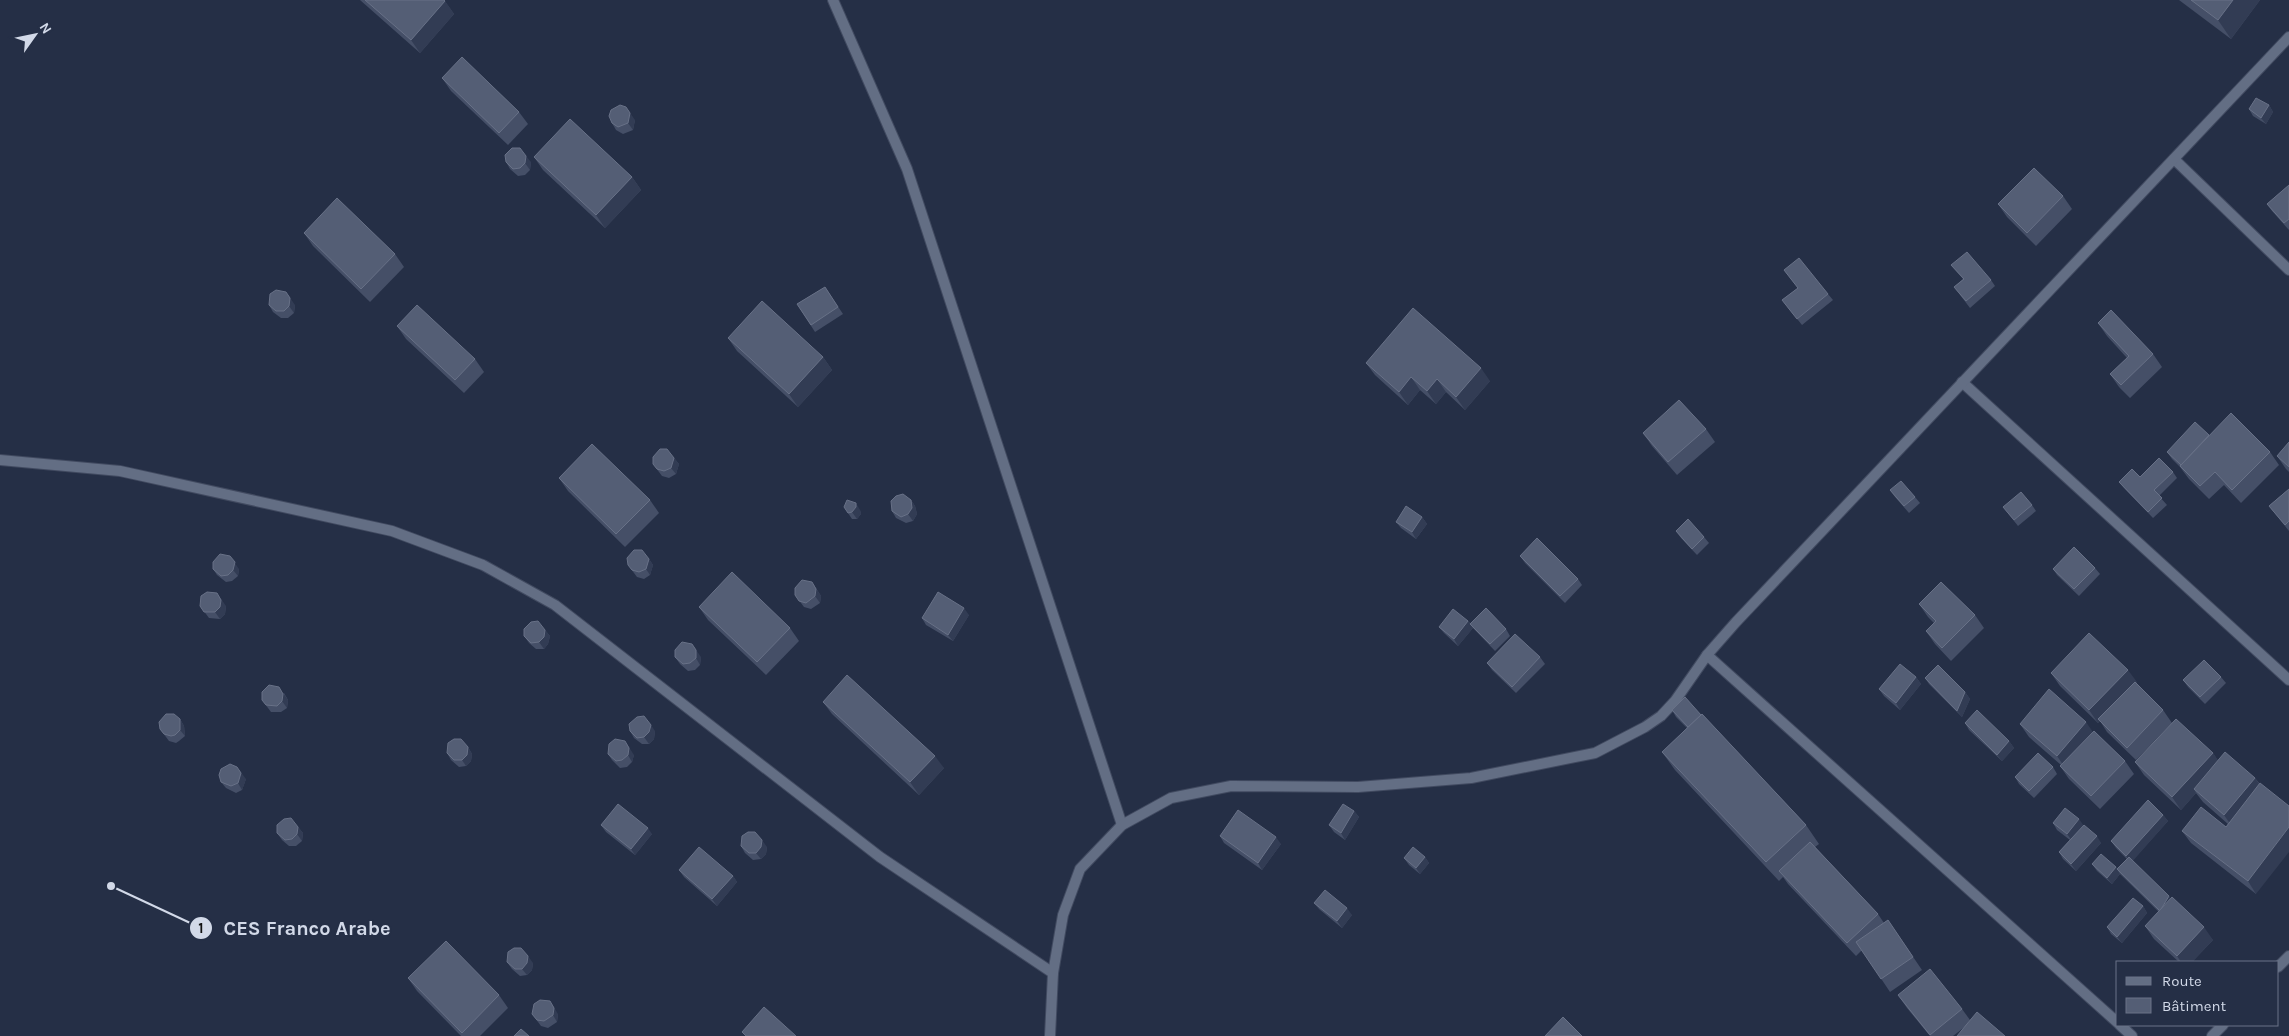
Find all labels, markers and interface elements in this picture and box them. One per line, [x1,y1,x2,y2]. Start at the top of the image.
north arrow [10,10,60,60]
text: N [36,19,55,37]
callout: CES Franco Arabe [188,910,400,945]
text: CES Franco Arabe [223,917,391,940]
text: 1 [198,919,204,937]
legend [2116,961,2279,1026]
text: Route [2162,972,2202,990]
text: Bâtiment [2162,997,2226,1015]

